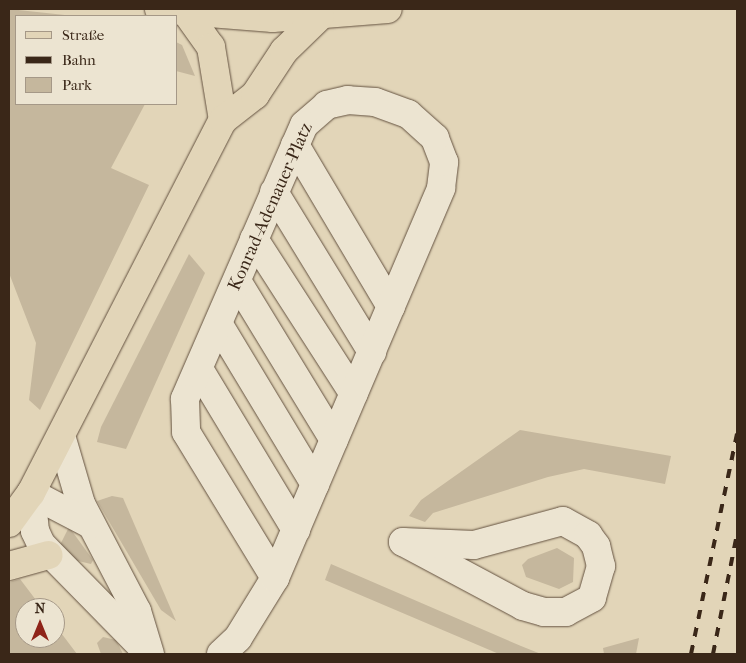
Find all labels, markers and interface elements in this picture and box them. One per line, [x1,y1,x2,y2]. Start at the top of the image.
legend [15,15,178,105]
text: Straße [62,26,104,44]
text: Bahn [62,51,96,69]
text: Park [62,76,92,94]
street label: Konrad-Adenauer-Platz [224,120,318,294]
north arrow [15,598,65,648]
text: N [35,600,45,617]

